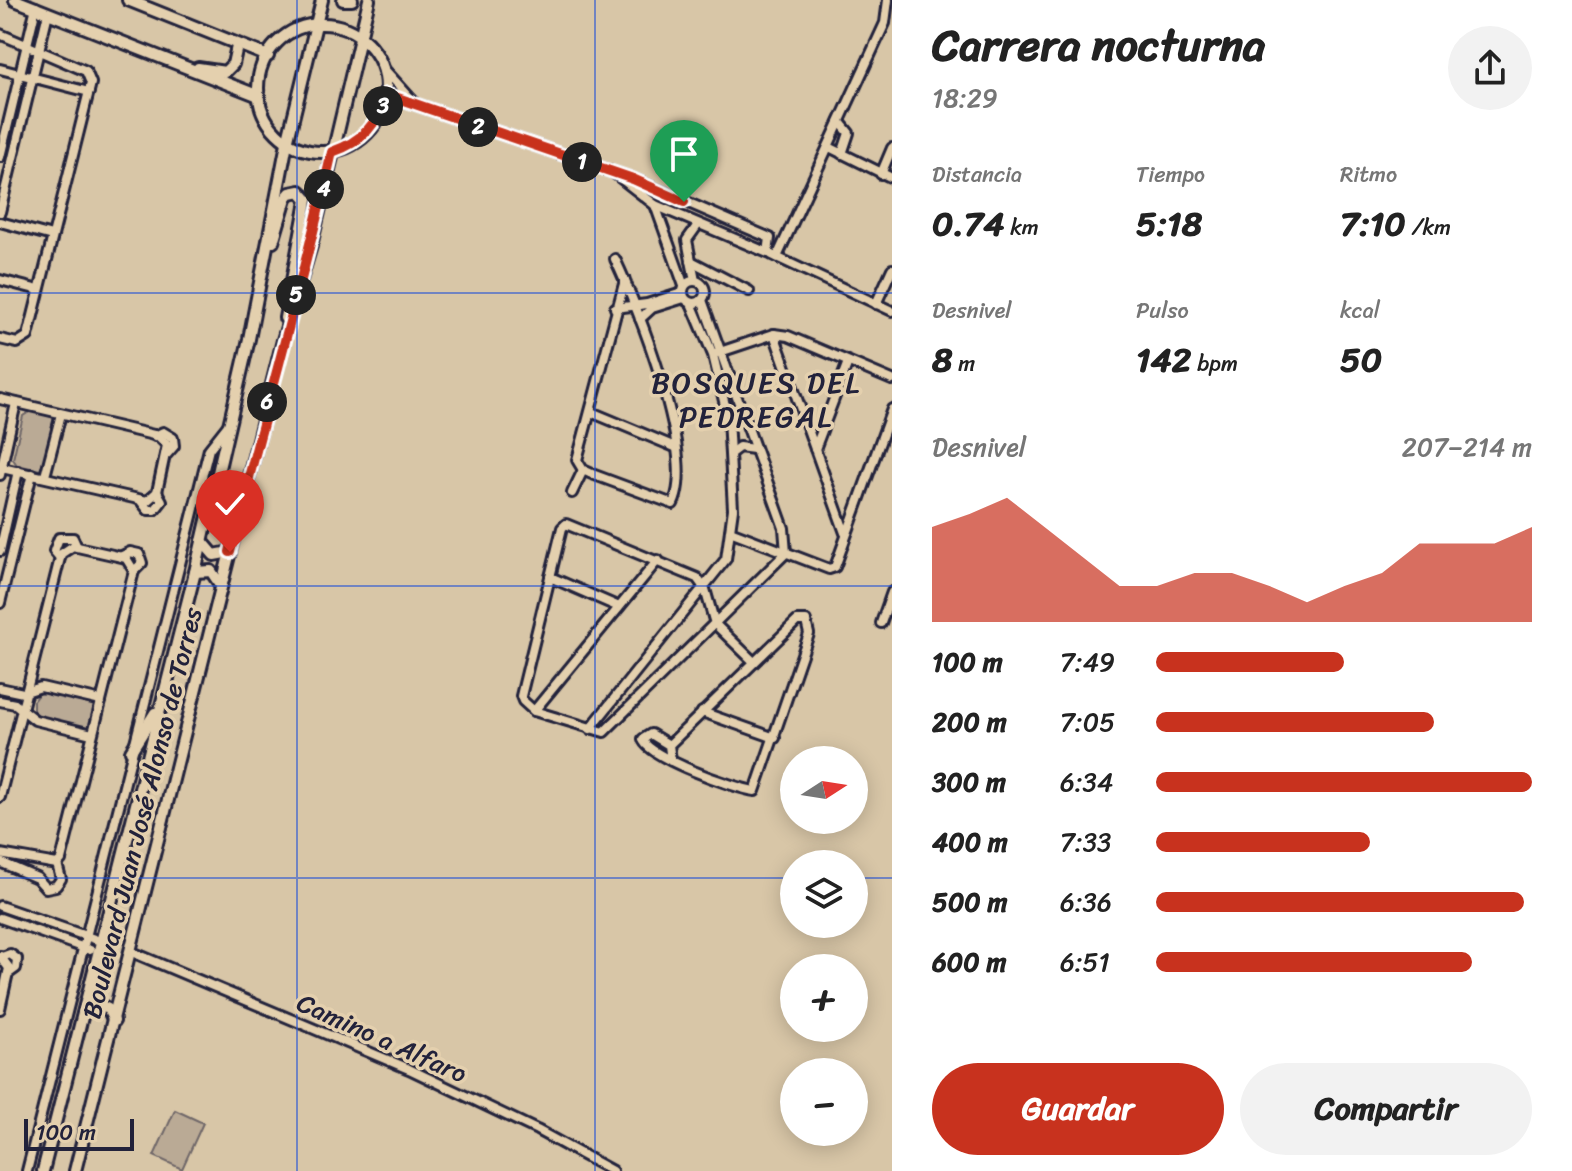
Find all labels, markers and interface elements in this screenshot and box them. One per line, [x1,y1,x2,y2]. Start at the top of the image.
text: Carrera nocturna [932,6,1265,84]
button: share [1448,26,1532,110]
text: 18:29 [932,75,998,121]
pin: 3 [363,86,403,126]
text: 3 [377,86,389,125]
pin: 2 [458,107,498,147]
text: 2 [472,107,484,146]
pin [650,120,718,202]
icon: arrive [662,132,706,176]
pin: 1 [562,142,602,182]
text: 1 [577,142,587,181]
text: Distancia [932,155,1022,194]
text: Tiempo [1136,155,1205,194]
text: Ritmo [1340,155,1397,194]
pin: 4 [304,169,344,209]
text: 4 [317,169,331,208]
text: 0.74 [932,194,1004,254]
text: 5:18 [1136,194,1202,254]
text: 7:10 [1340,194,1406,254]
text: km [1004,208,1039,247]
text: /km [1406,208,1451,247]
pin: 5 [276,275,316,315]
text: 5 [289,275,303,314]
text: Desnivel [932,291,1012,330]
text: Pulso [1136,291,1189,330]
text: kcal [1340,291,1380,330]
text: 8 [932,330,953,390]
text: 142 [1136,330,1191,390]
text: 50 [1340,330,1382,390]
text: m [953,344,975,383]
text: bpm [1191,344,1238,383]
district label: BOSQUES DEL PEDREGAL [651,356,861,444]
pin: 6 [247,382,287,422]
text: 6 [261,382,273,421]
text: Desnivel [932,424,1026,470]
text: 207–214 m [1402,424,1532,470]
pin [196,470,264,552]
icon: check [208,482,252,526]
street label: Boulevard Juan José Alonso de Torres [69,601,216,1024]
text: 100 m [932,639,1003,685]
text: 7:49 [1060,639,1115,685]
text: 200 m [932,699,1007,745]
text: 7:05 [1060,699,1115,745]
north arrow [780,746,868,834]
map controls [780,746,868,1146]
text: 300 m [932,759,1006,805]
text: 6:34 [1060,759,1113,805]
text: 400 m [932,819,1008,865]
text: 7:33 [1060,819,1111,865]
button: layers [780,850,868,938]
text: 500 m [932,879,1007,925]
text: 6:36 [1060,879,1112,925]
text: 600 m [932,939,1006,985]
text: 6:51 [1060,939,1110,985]
button: + [780,954,868,1042]
street label: Camino a Alfaro [289,980,475,1096]
button: − [780,1058,868,1146]
button: Guardar [932,1063,1224,1155]
button: Compartir [1240,1063,1532,1155]
text: 100 m [36,1113,96,1152]
scale bar [24,1115,134,1151]

